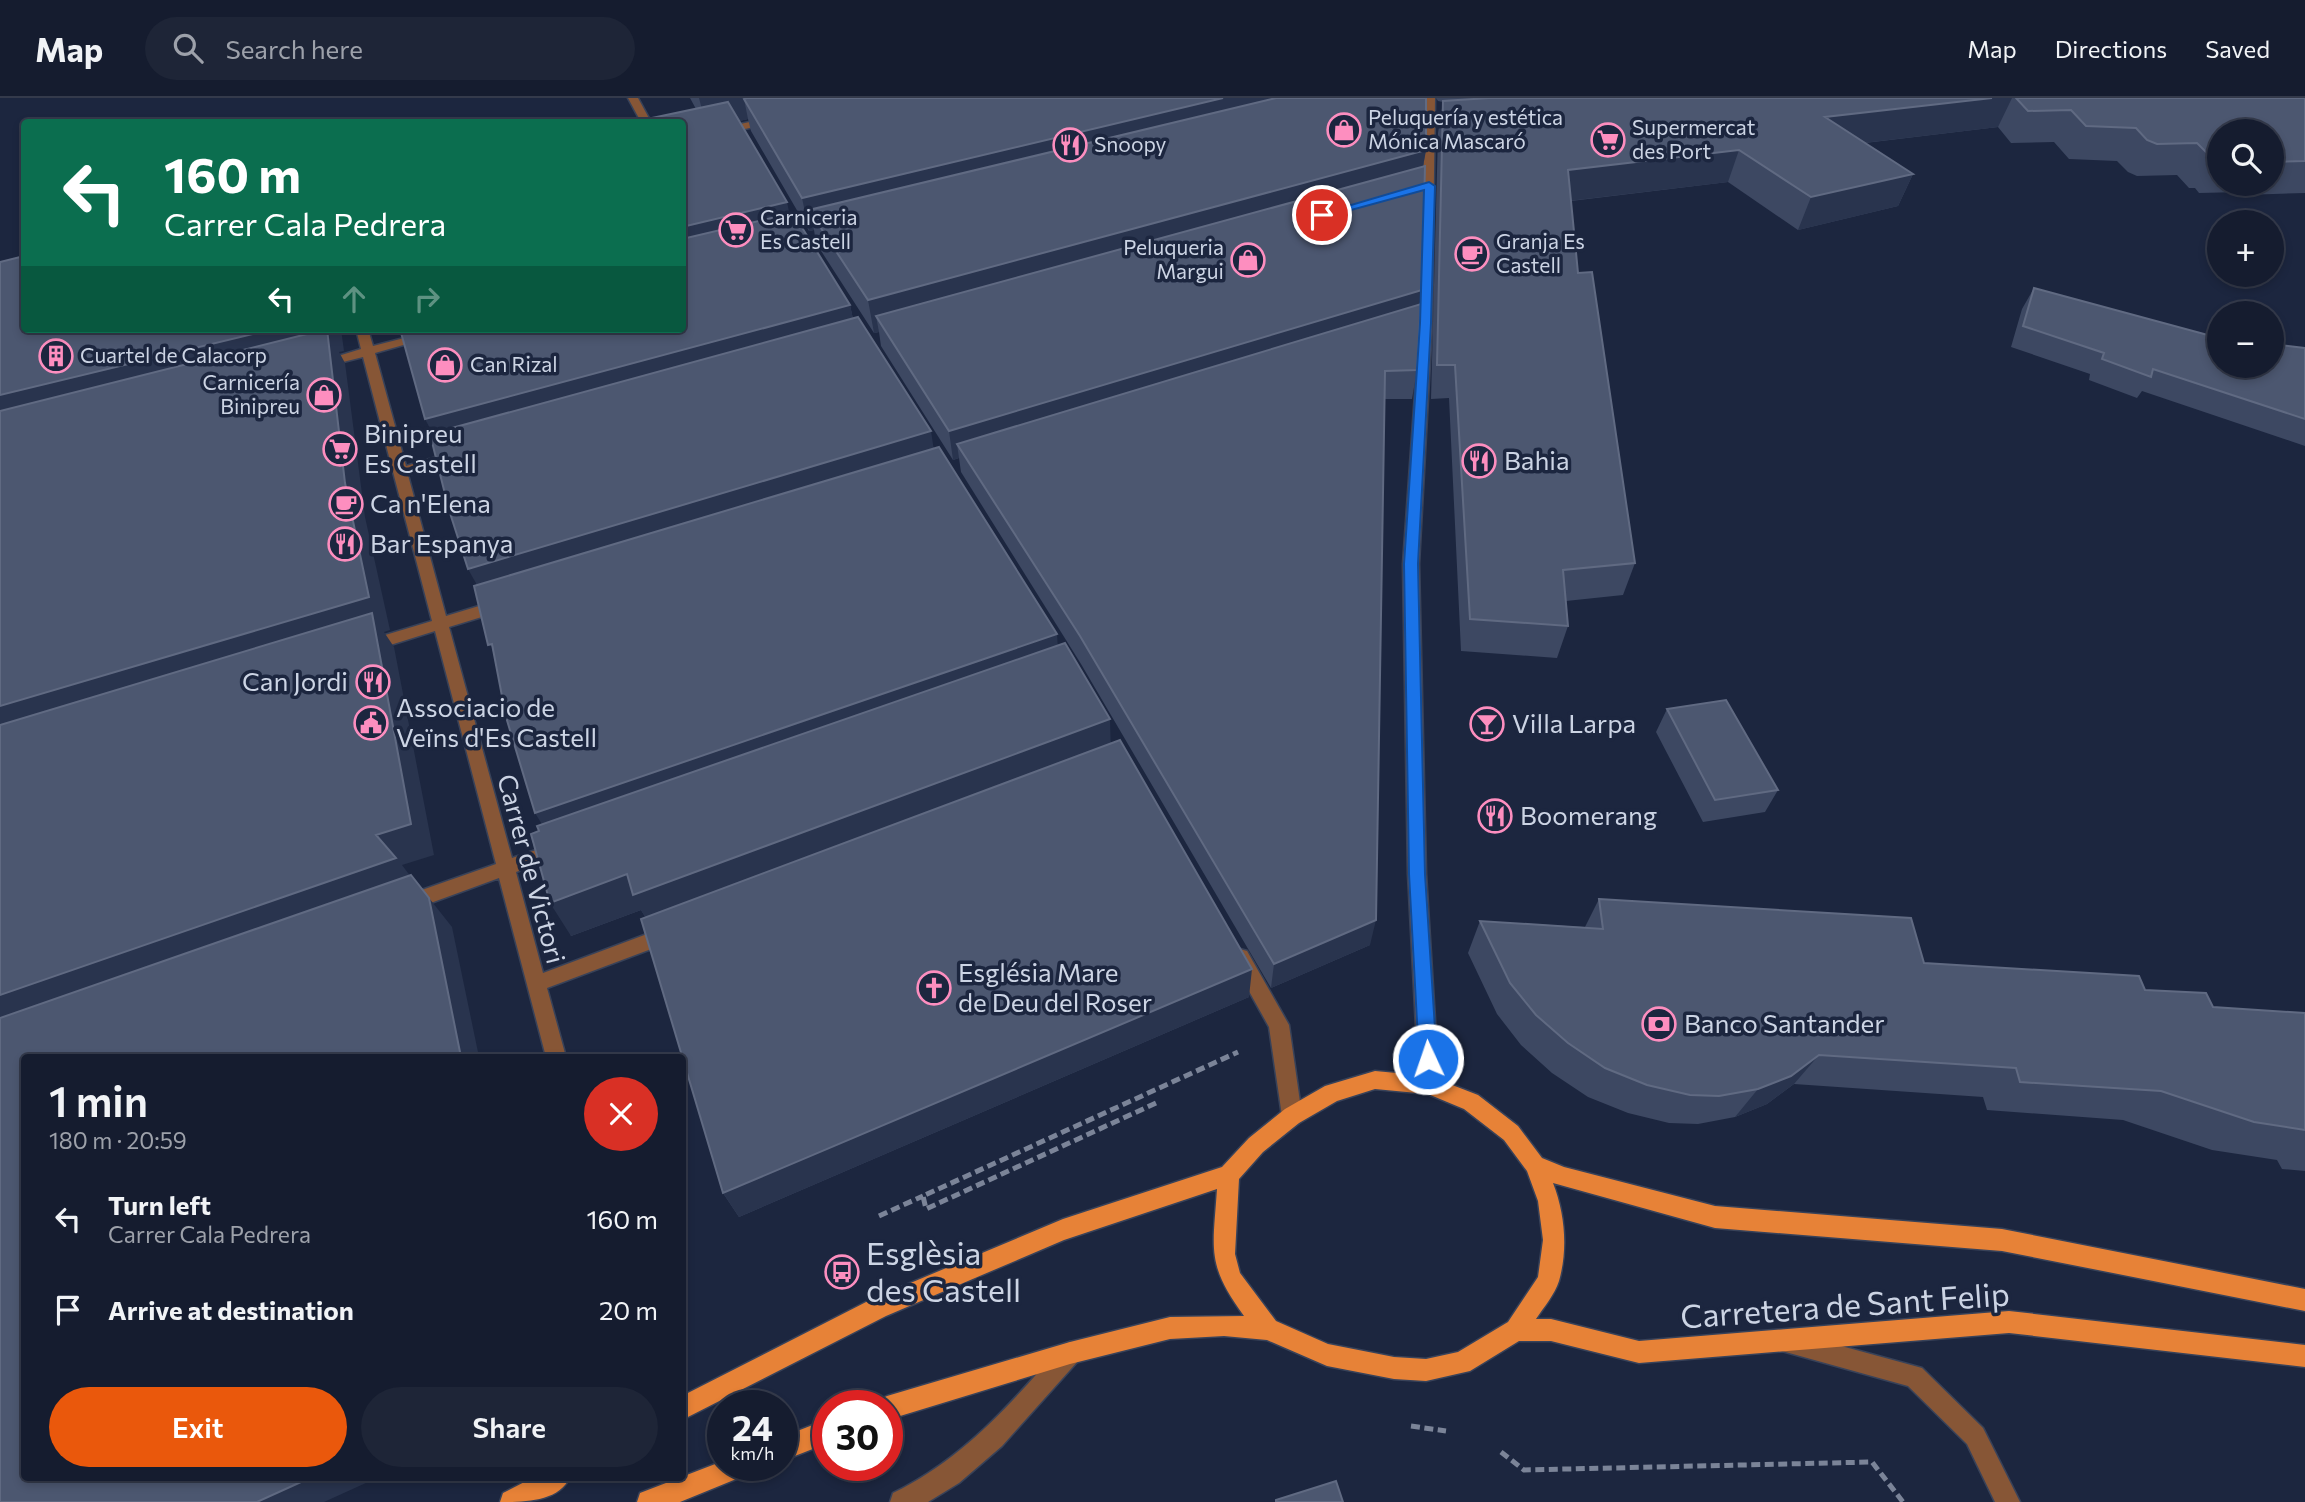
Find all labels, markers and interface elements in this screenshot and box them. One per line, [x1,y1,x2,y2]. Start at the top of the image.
search box [145,17,635,80]
text: Map [35,28,103,69]
icon: search [169,29,207,67]
text: Search here [225,33,363,64]
text: Map [1967,34,2017,63]
text: Directions [2055,34,2167,63]
text: Saved [2205,34,2270,63]
place label: Peluquería y estética Mónica Mascaró [1368,104,1563,153]
shop icon: Peluquería y estética Mónica Mascaró [1325,111,1363,149]
place label: Supermercat des Port [1632,114,1755,163]
map controls [2207,119,2284,378]
button: search [2207,119,2284,196]
supermarket icon: Supermercat des Port [1589,121,1627,159]
restaurant icon: Snoopy [1051,126,1089,164]
place label: Snoopy [1094,131,1167,156]
text: 160 m [164,143,301,203]
icon: left [49,147,140,238]
pin [1292,185,1352,245]
icon: arrive [1303,196,1341,234]
text: Carrer Cala Pedrera [164,203,446,243]
place label: Carniceria Es Castell [760,204,857,253]
button: + [2207,210,2284,287]
supermarket icon: Carniceria Es Castell [717,211,755,249]
place label: Granja Es Castell [1496,228,1585,277]
place label: Peluqueria Margui [1123,234,1224,283]
cafe icon: Granja Es Castell [1453,235,1491,273]
shop icon: Peluqueria Margui [1229,241,1267,279]
icon: left [262,280,300,318]
icon: ahead [335,280,373,318]
icon: right [408,280,446,318]
button: − [2207,301,2284,378]
building icon: Cuartel de Calacorp [37,337,75,375]
place label: Cuartel de Calacorp [80,342,267,367]
shop icon: Can Rizal [426,346,464,384]
place label: Can Rizal [470,351,558,376]
place label: Carnicería Binipreu [203,369,300,418]
shop icon: Carnicería Binipreu [305,376,343,414]
place label: Binipreu Es Castell [364,417,477,478]
supermarket icon: Binipreu Es Castell [321,430,359,468]
restaurant icon: Bahia [1460,442,1498,480]
place label: Bahia [1504,444,1570,475]
cafe icon: Ca n'Elena [327,485,365,523]
place label: Ca n'Elena [370,487,491,518]
restaurant icon: Bar Espanya [326,525,364,563]
place label: Bar Espanya [370,527,513,558]
restaurant icon: Can Jordi [354,663,392,701]
place label: Can Jordi [242,665,348,696]
place label: Associacio de Veïns d'Es Castell [396,691,597,752]
public building icon: Associacio de Veïns d'Es Castell [352,704,390,742]
bar icon: Villa Larpa [1468,705,1506,743]
place label: Villa Larpa [1512,707,1636,738]
street label: Carrer de Victori [492,770,573,967]
restaurant icon: Boomerang [1476,797,1514,835]
place label: Boomerang [1520,799,1657,830]
place label: Església Mare de Deu del Roser [958,956,1152,1017]
church icon: Església Mare de Deu del Roser [915,969,953,1007]
bank icon: Banco Santander [1640,1005,1678,1043]
place label: Banco Santander [1684,1007,1885,1038]
position arrow [1391,1022,1465,1096]
text: 1 min [49,1074,148,1126]
button: close [584,1077,658,1151]
text: 180 m · 20:59 [49,1126,187,1154]
text: Turn left [108,1189,211,1220]
icon: left [49,1200,87,1238]
text: 160 m [586,1203,658,1234]
text: Carrer Cala Pedrera [108,1220,311,1248]
place label: Esglèsia des Castell [866,1232,1021,1309]
bus stop icon: Esglèsia des Castell [823,1253,861,1291]
street label: Carretera de Sant Felip [1679,1273,2011,1335]
icon: arrive [49,1291,87,1329]
text: Arrive at destination [108,1294,354,1325]
text: 20 m [599,1294,658,1325]
button: Exit [49,1387,347,1467]
button: Share [361,1387,658,1467]
speed limit sign: 30 [812,1390,903,1481]
text: 24 [732,1405,773,1448]
text: km/h [731,1442,774,1464]

